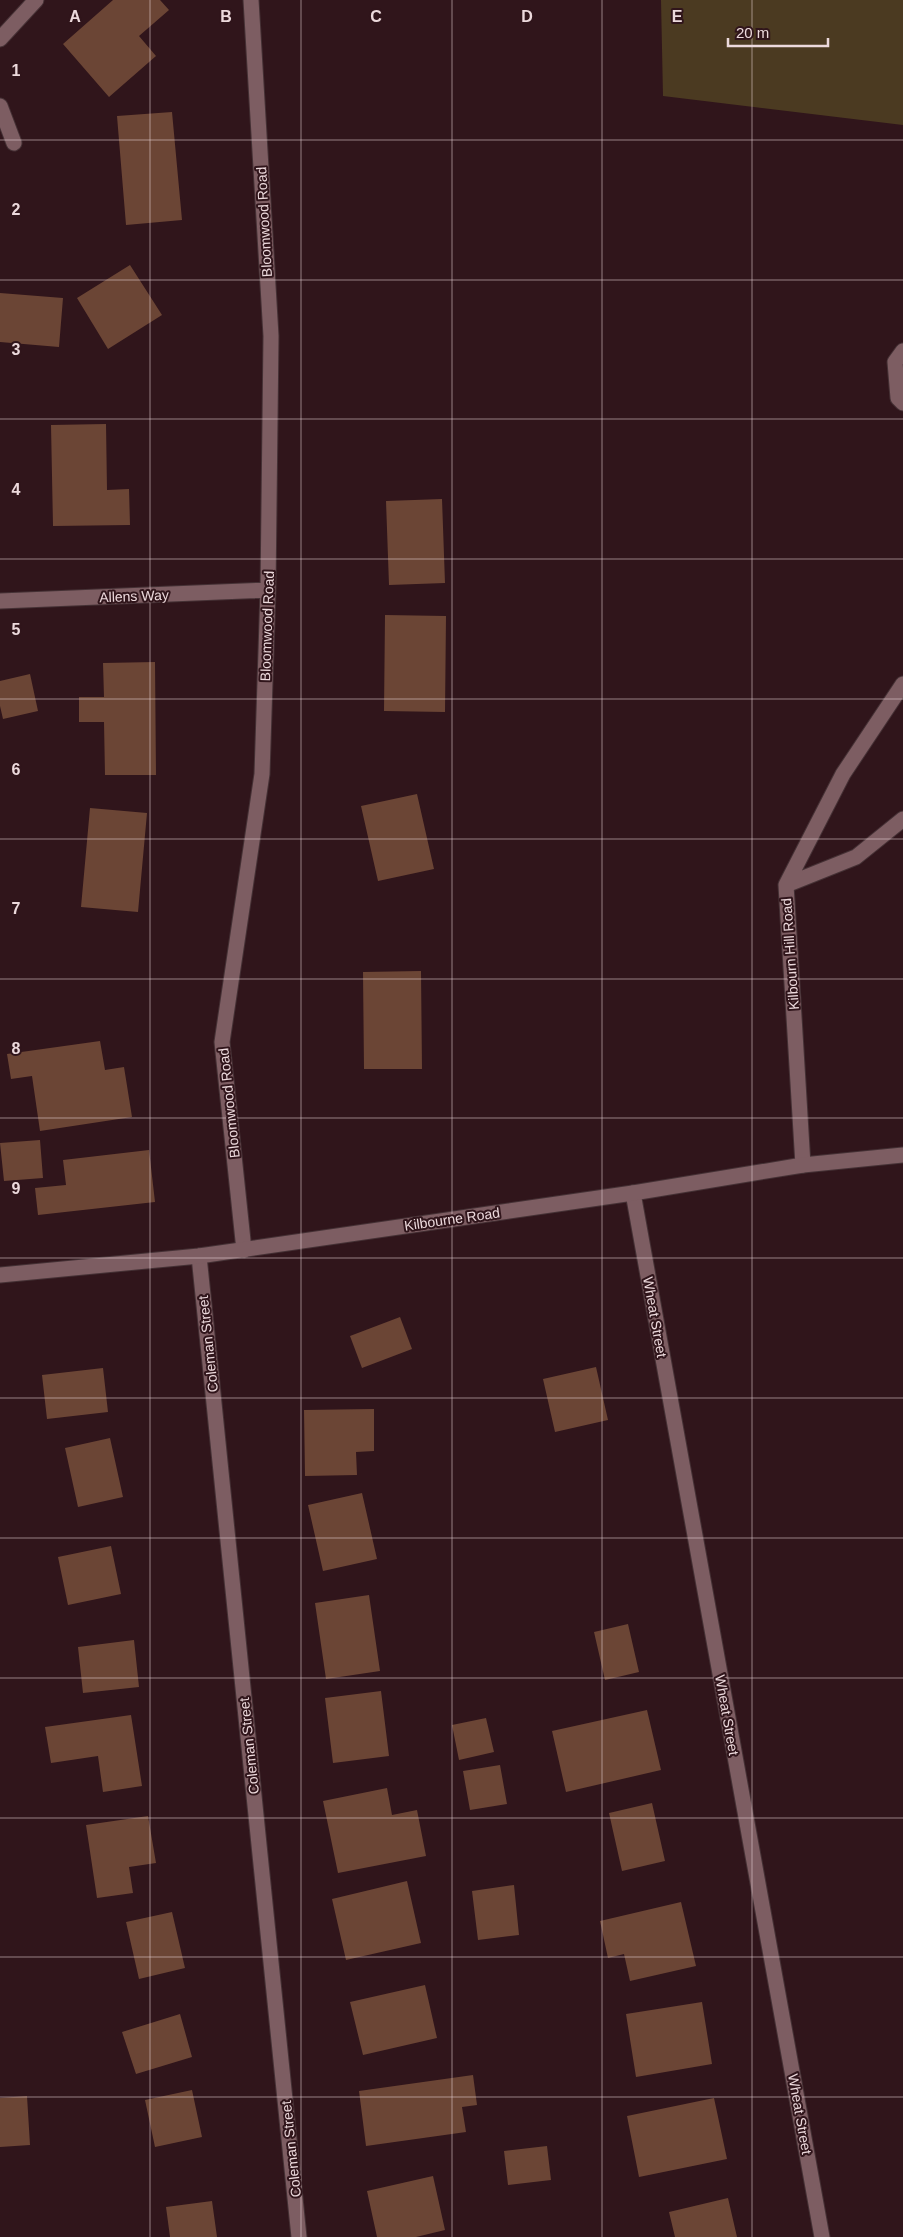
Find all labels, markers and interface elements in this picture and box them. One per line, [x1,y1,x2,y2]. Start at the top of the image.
text: A [69,8,81,25]
text: B [220,8,232,25]
text: C [370,8,382,25]
text: D [521,8,533,25]
text: E [672,8,683,25]
scale bar [728,15,828,47]
text: 20 m [736,24,769,41]
text: 1 [12,62,21,79]
street label: Bloomwood Road [253,166,275,278]
text: 2 [12,201,21,218]
text: 3 [12,341,21,358]
text: 4 [12,481,21,498]
street label: Bloomwood Road [257,570,277,682]
street label: Allens Way [99,587,169,605]
text: 5 [12,621,21,638]
text: 6 [12,761,21,778]
street label: Kilbourn Hill Road [778,898,802,1010]
text: 7 [12,900,21,917]
text: 8 [12,1040,21,1057]
street label: Bloomwood Road [215,1047,243,1159]
text: 9 [12,1180,21,1197]
street label: Kilbourne Road [403,1204,501,1234]
street label: Wheat Street [640,1275,670,1359]
street label: Coleman Street [195,1295,221,1393]
street label: Wheat Street [712,1673,742,1757]
street label: Coleman Street [236,1697,262,1795]
street label: Wheat Street [785,2072,815,2156]
street label: Coleman Street [278,2100,304,2198]

